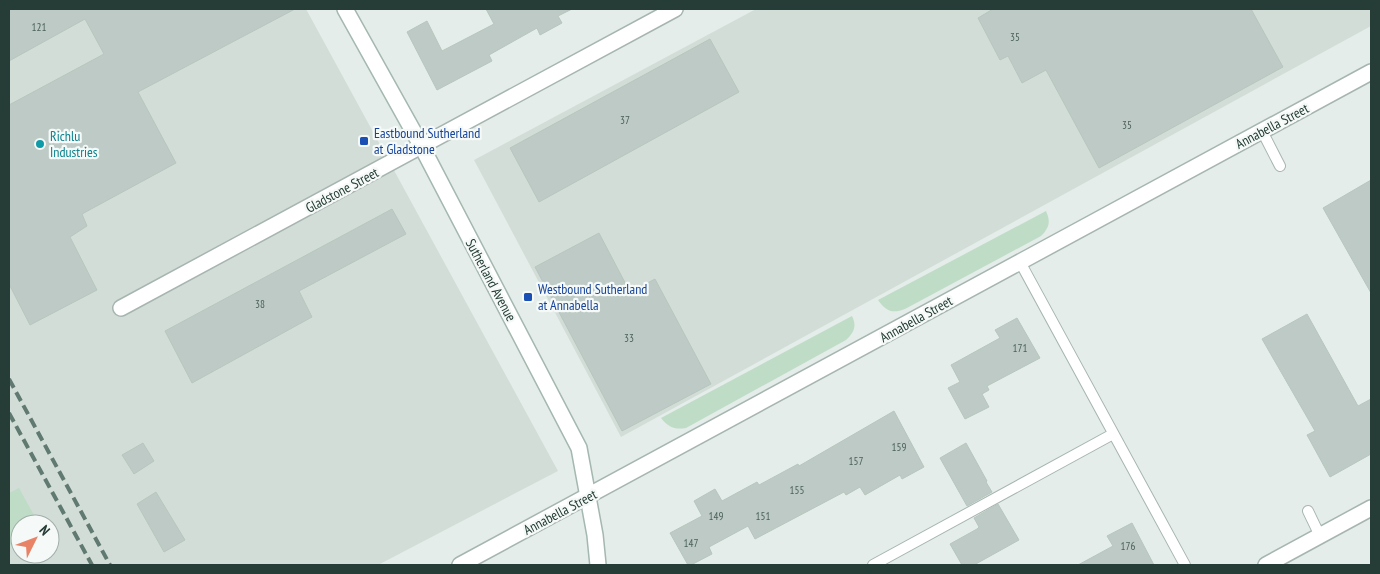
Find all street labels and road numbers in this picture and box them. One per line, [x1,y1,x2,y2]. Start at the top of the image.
street label: Annabella Street [1232,99,1312,153]
street label: Gladstone Street [302,163,382,217]
street label: Sutherland Avenue [462,236,520,324]
street label: Annabella Street [876,292,956,346]
street label: Annabella Street [520,485,600,539]

